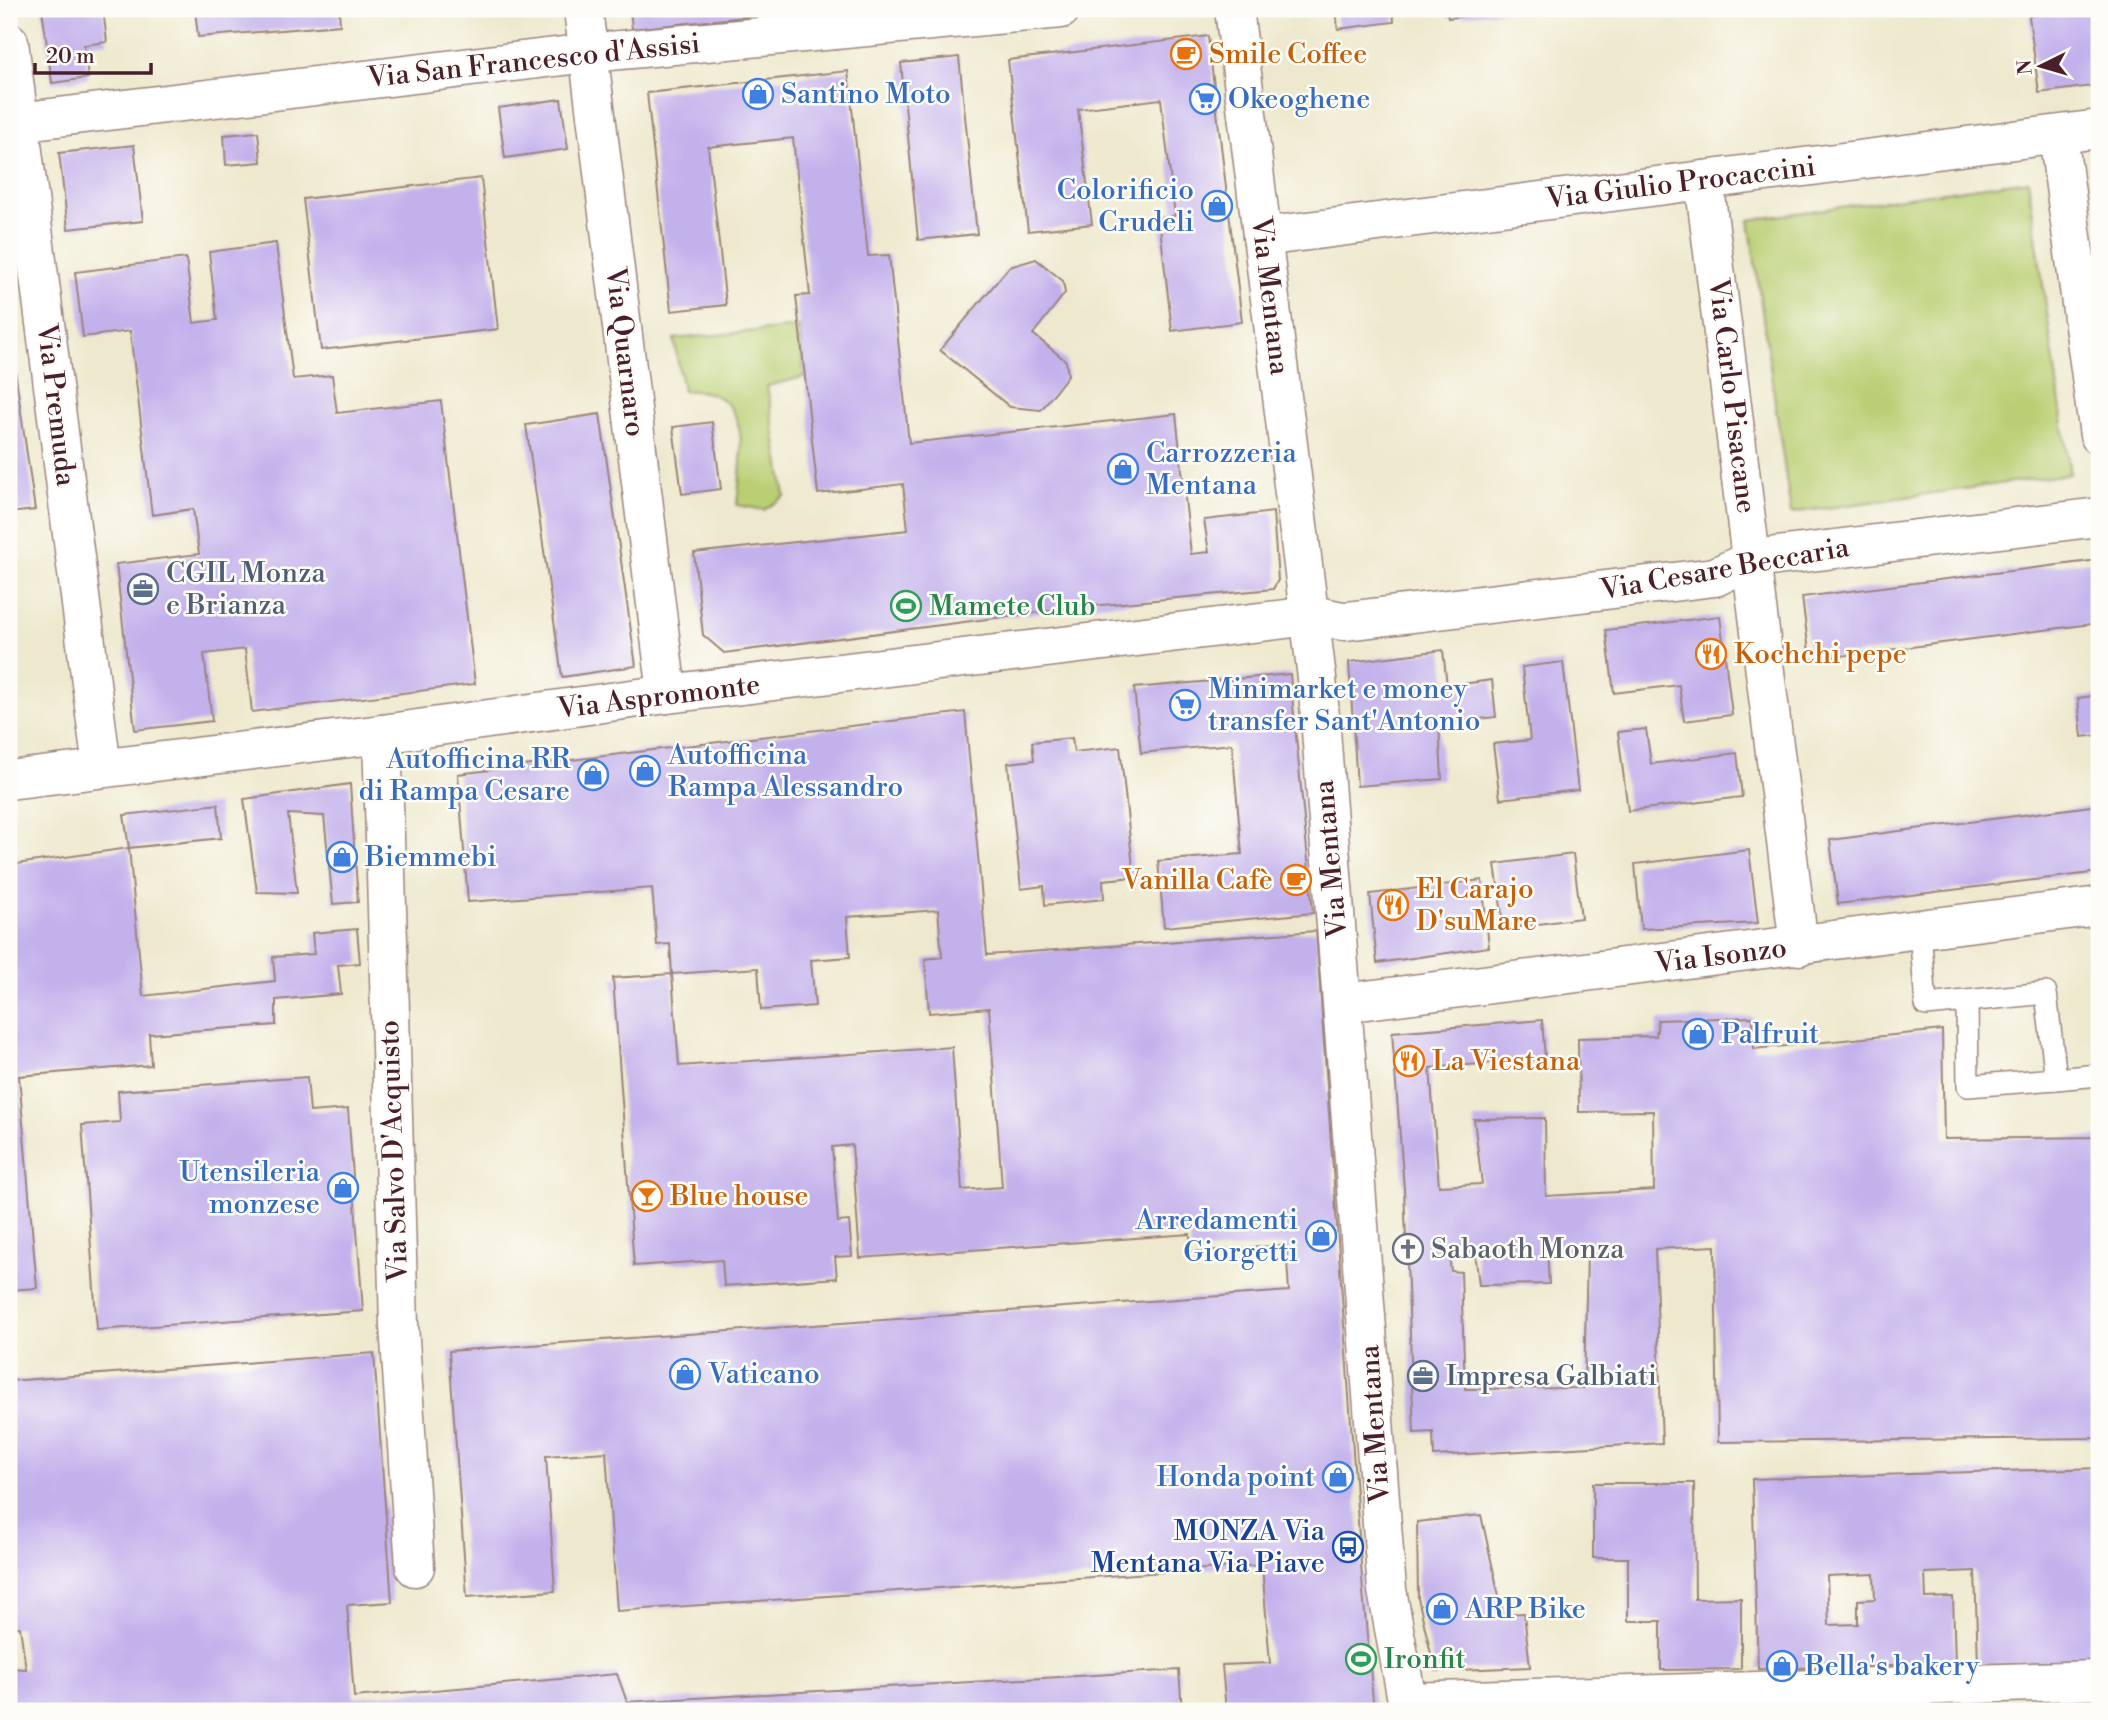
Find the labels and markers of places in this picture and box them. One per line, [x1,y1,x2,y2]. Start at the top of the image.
cafe icon: Smile Coffee [1169,37,1203,71]
place label: Smile Coffee [1209,37,1367,72]
shop icon: Santino Moto [741,77,775,111]
place label: Santino Moto [781,77,951,112]
supermarket icon: Okeoghene [1188,82,1222,116]
place label: Okeoghene [1228,82,1370,117]
place label: Colorificio Crudeli [1057,173,1194,240]
shop icon: Colorificio Crudeli [1200,189,1234,223]
place label: Carrozzeria Mentana [1146,436,1297,503]
shop icon: Carrozzeria Mentana [1106,452,1140,486]
place label: CGIL Monza e Brianza [166,556,326,623]
office icon: CGIL Monza e Brianza [126,572,160,606]
sports icon: Mamete Club [889,589,923,623]
place label: Mamete Club [929,589,1096,624]
restaurant icon: Kochchi pepe [1694,637,1728,671]
place label: Kochchi pepe [1734,637,1907,672]
place label: Minimarket e money transfer Sant'Antonio [1208,672,1481,739]
supermarket icon: Minimarket e money transfer Sant'Antonio [1168,688,1202,722]
place label: Autofficina Rampa Alessandro [667,738,903,805]
place label: Autofficina RR di Rampa Cesare [359,742,571,809]
shop icon: Autofficina Rampa Alessandro [628,754,662,788]
shop icon: Autofficina RR di Rampa Cesare [576,758,610,792]
shop icon: Biemmebi [325,840,359,874]
place label: Biemmebi [364,840,496,875]
place label: Vanilla Cafè [1121,863,1273,898]
cafe icon: Vanilla Cafè [1279,863,1313,897]
place label: El Carajo D'suMare [1416,872,1537,939]
restaurant icon: El Carajo D'suMare [1376,888,1410,922]
shop icon: Palfruit [1681,1017,1715,1051]
place label: Palfruit [1721,1017,1819,1052]
restaurant icon: La Viestana [1392,1044,1426,1078]
place label: La Viestana [1432,1044,1581,1079]
place label: Utensileria monzese [179,1155,321,1222]
shop icon: Utensileria monzese [326,1171,360,1205]
bar icon: Blue house [630,1179,664,1213]
place label: Blue house [669,1179,809,1214]
place label: Arredamenti Giorgetti [1135,1203,1298,1270]
shop icon: Arredamenti Giorgetti [1304,1219,1338,1253]
church icon: Sabaoth Monza [1391,1232,1425,1266]
place label: Sabaoth Monza [1431,1232,1625,1267]
shop icon: Vaticano [668,1357,702,1391]
place label: Vaticano [707,1357,820,1392]
office icon: Impresa Galbiati [1406,1359,1440,1393]
place label: Impresa Galbiati [1446,1359,1657,1394]
place label: Honda point [1157,1460,1315,1495]
shop icon: Honda point [1321,1460,1355,1494]
place label: MONZA Via Mentana Via Piave [1091,1514,1326,1581]
bus stop icon: MONZA Via Mentana Via Piave [1331,1530,1365,1564]
shop icon: ARP Bike [1425,1592,1459,1626]
place label: ARP Bike [1464,1592,1586,1627]
sports icon: Ironfit [1344,1642,1378,1676]
place label: Ironfit [1384,1642,1466,1677]
shop icon: Bella's bakery [1765,1649,1799,1683]
place label: Bella's bakery [1804,1649,1980,1684]

